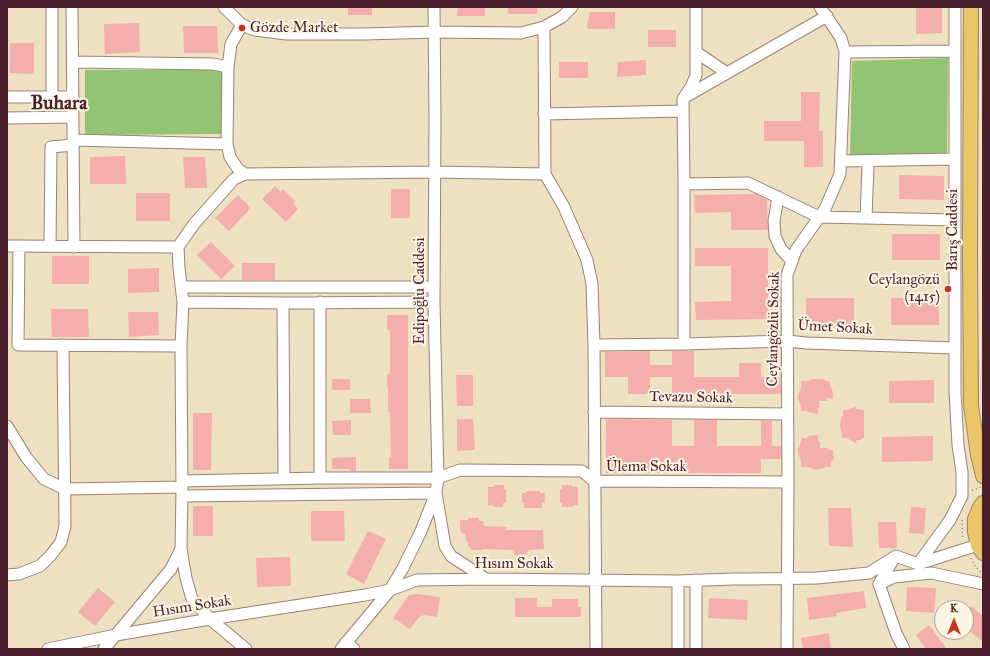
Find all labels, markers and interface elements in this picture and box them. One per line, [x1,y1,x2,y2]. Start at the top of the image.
place label: Gözde Market [250,19,338,37]
marker: Gözde Market [237,23,247,33]
district label: Buhara [31,93,87,115]
street label: Barış Caddesi [944,189,962,271]
street label: Edipoğlu Caddesi [411,237,429,345]
street label: Ceylangözlü Sokak [764,271,784,387]
place label: Ceylangözü (1415) [869,271,940,306]
marker: Ceylangözü (1415) [943,284,953,294]
street label: Ümet Sokak [797,317,873,339]
street label: Tevazu Sokak [649,388,733,408]
street label: Ülema Sokak [606,458,686,476]
street label: Hısım Sokak [474,555,554,573]
street label: Hısım Sokak [152,592,232,622]
north arrow [934,600,974,640]
text: K [950,602,958,615]

